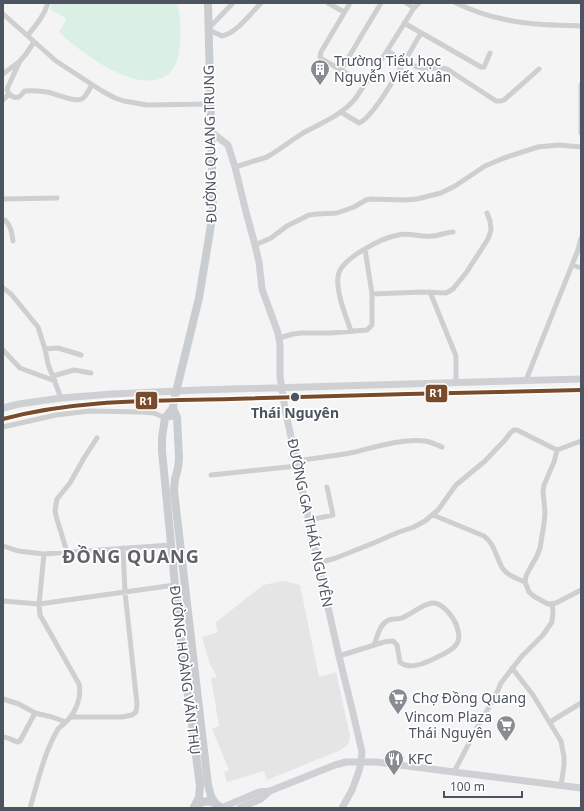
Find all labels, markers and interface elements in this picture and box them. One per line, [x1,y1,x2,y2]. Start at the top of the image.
place label: Trường Tiểu học Nguyễn Viết Xuân [334,51,451,86]
building icon: Trường Tiểu học Nguyễn Viết Xuân [309,58,331,86]
street label: ĐƯỜNG QUANG TRUNG [199,65,220,223]
line badge: R1 [425,384,448,403]
text: R1 [429,385,443,400]
line badge: R1 [135,391,158,410]
marker: Thái Nguyên [289,391,301,403]
text: R1 [139,393,153,408]
place label: Thái Nguyên [251,403,339,422]
street label: ĐƯỜNG GA THÁI NGUYÊN [283,437,338,609]
district label: ĐỒNG QUANG [62,544,200,568]
street label: ĐƯỜNG HOÀNG VĂN THỤ [166,584,205,756]
supermarket icon: Chợ Đồng Quang [387,687,409,715]
place label: Chợ Đồng Quang [412,688,526,707]
place label: Vincom Plaza Thái Nguyên [405,707,492,742]
supermarket icon: Vincom Plaza Thái Nguyên [495,714,517,742]
restaurant icon: KFC [383,748,405,776]
place label: KFC [408,749,433,768]
scale bar [444,773,522,799]
text: 100 m [450,778,485,795]

